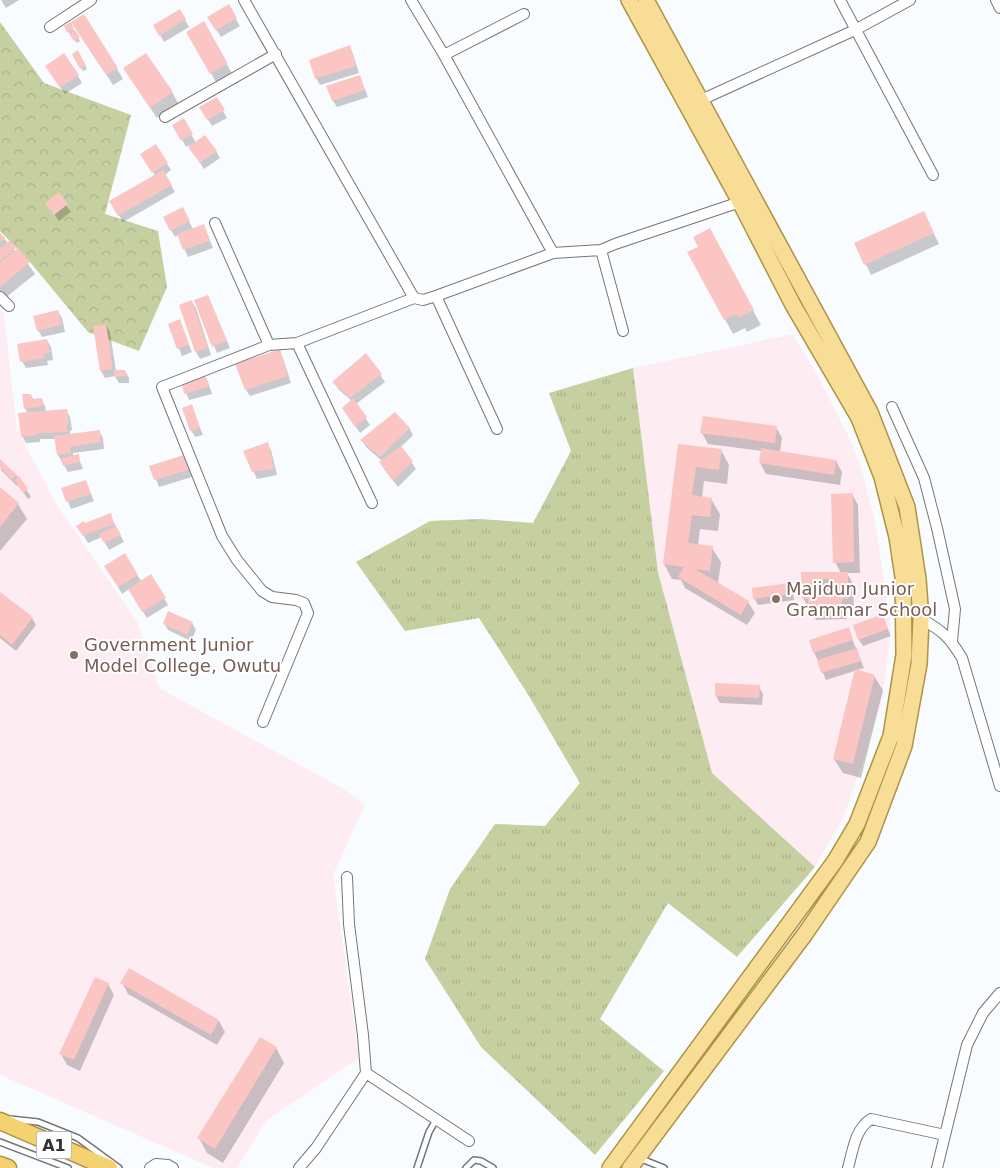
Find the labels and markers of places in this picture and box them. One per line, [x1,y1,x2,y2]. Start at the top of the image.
place label: Majidun Junior Grammar School [786,578,937,620]
marker: Majidun Junior Grammar School [770,593,782,605]
place label: Government Junior Model College, Owutu [84,634,281,676]
marker: Government Junior Model College, Owutu [68,649,80,661]

